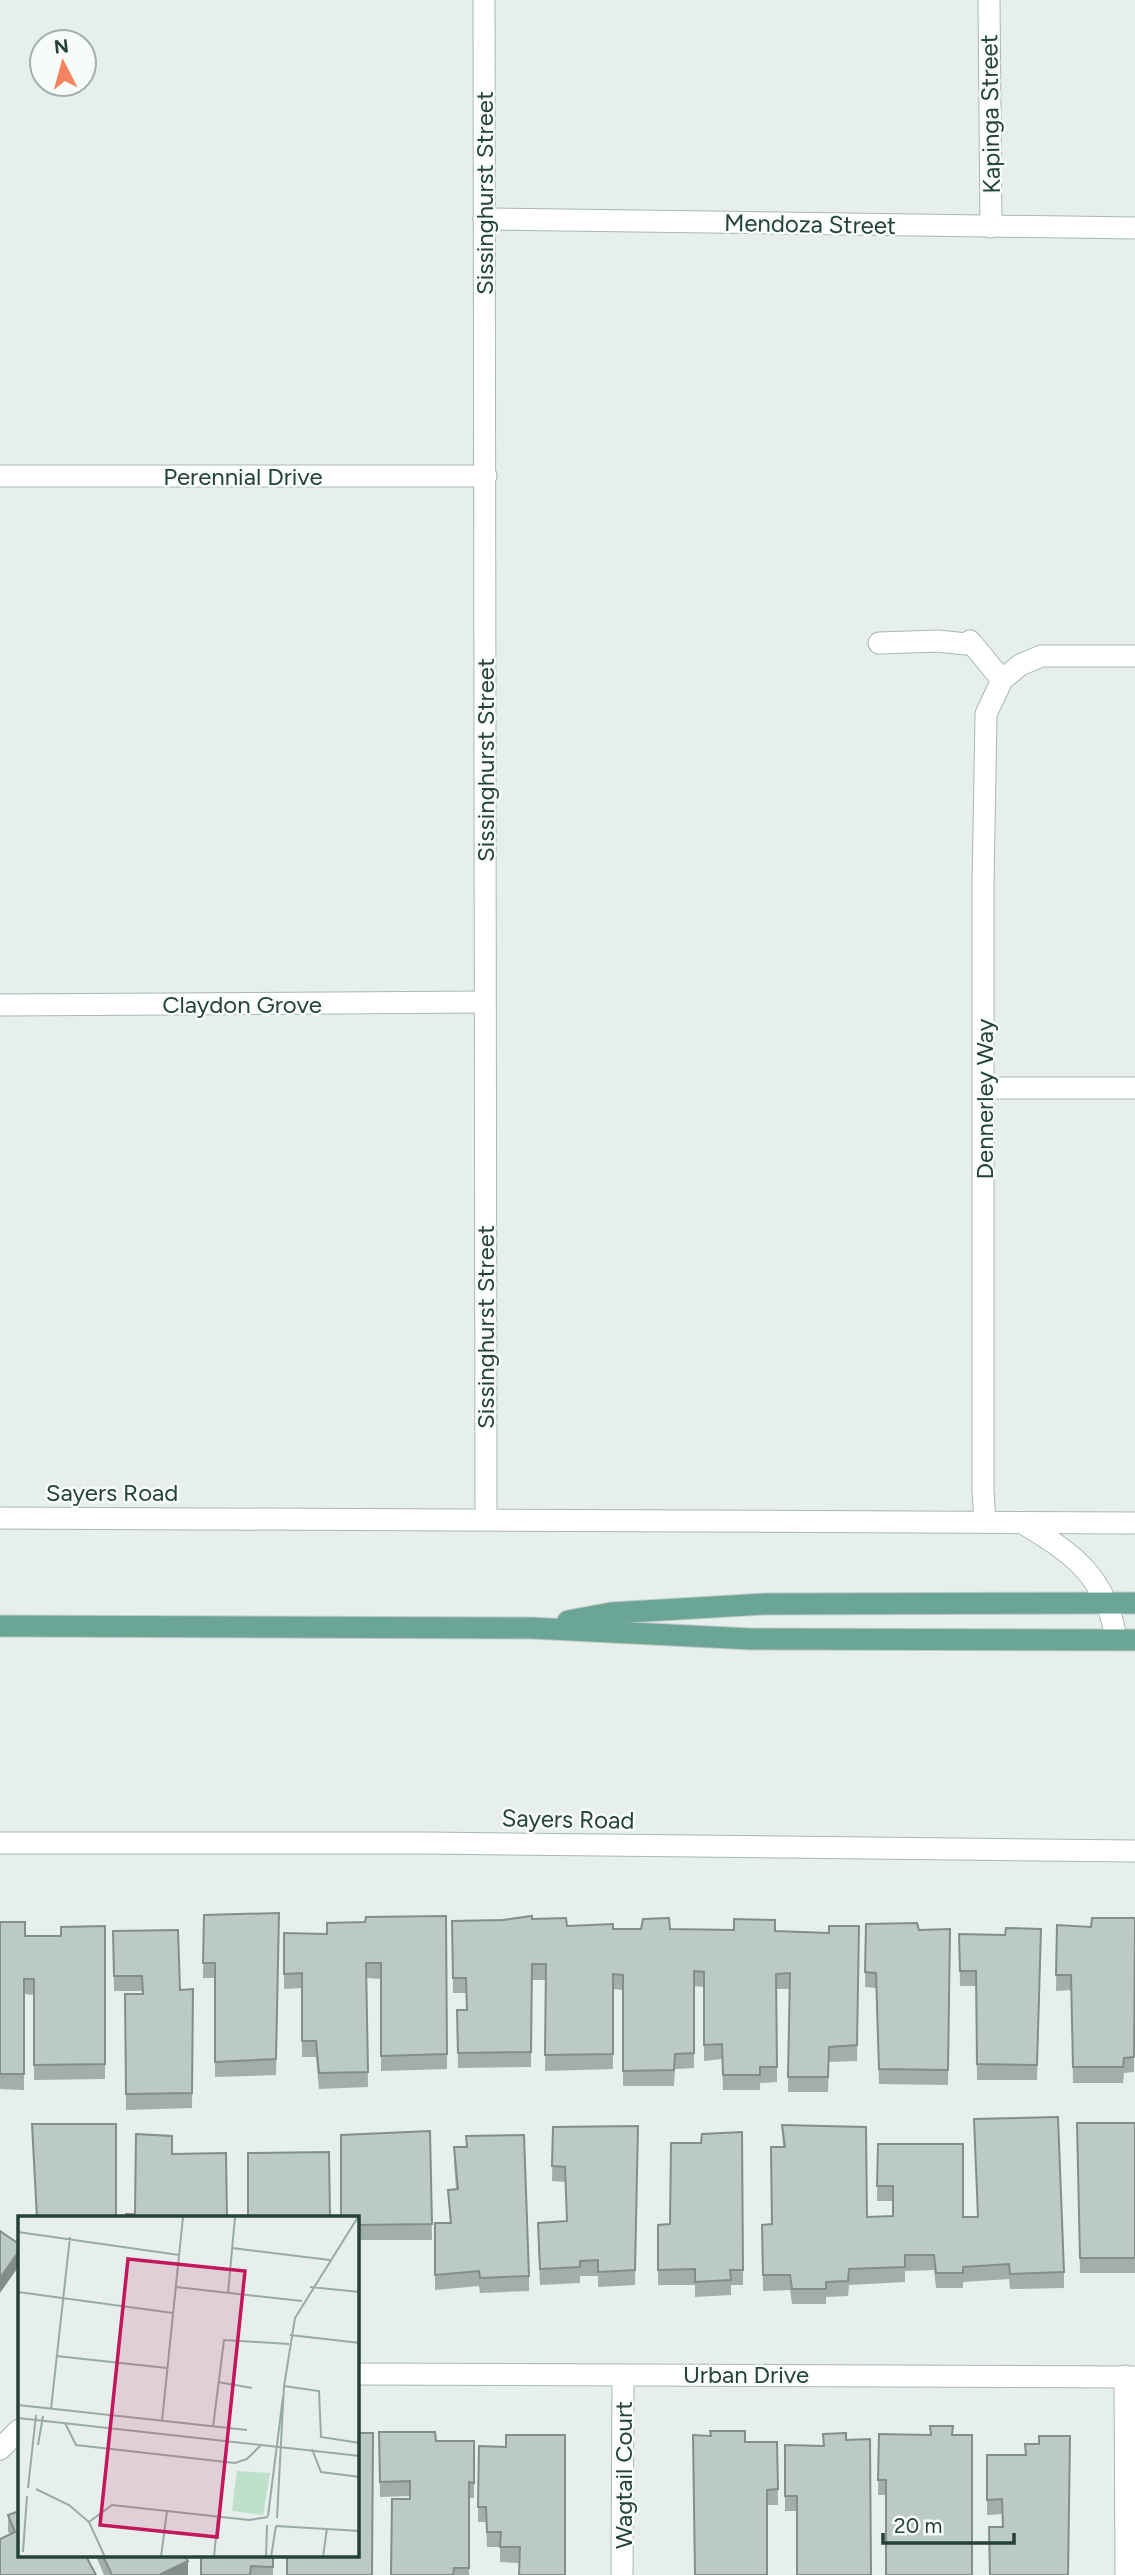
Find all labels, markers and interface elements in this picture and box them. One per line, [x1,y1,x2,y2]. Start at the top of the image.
north arrow [28,28,98,98]
text: N [53,34,70,59]
street label: Kapinga Street [974,34,1006,194]
street label: Sissinghurst Street [470,91,499,295]
street label: Mendoza Street [724,208,896,240]
street label: Perennial Drive [163,462,323,491]
street label: Sissinghurst Street [471,658,500,862]
street label: Claydon Grove [162,990,322,1019]
street label: Dennerley Way [970,1018,999,1179]
street label: Sissinghurst Street [471,1225,500,1429]
street label: Sayers Road [46,1478,178,1507]
street label: Sayers Road [501,1803,635,1835]
inset map [18,2216,359,2558]
street label: Urban Drive [683,2360,809,2389]
street label: Wagtail Court [609,2401,638,2549]
scale bar [883,2502,1014,2546]
text: 20 m [894,2513,942,2538]

